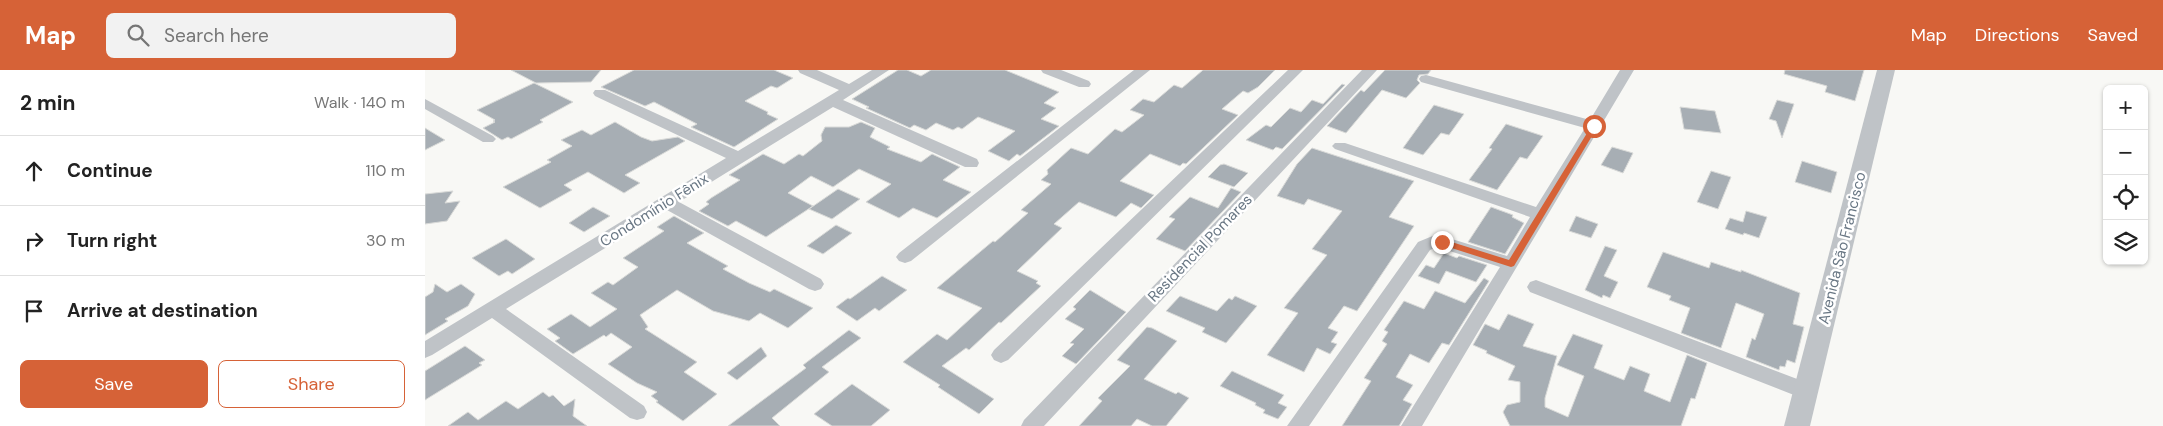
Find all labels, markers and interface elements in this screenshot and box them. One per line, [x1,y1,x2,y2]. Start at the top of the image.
search box [106,13,456,58]
text: Map [25,20,76,51]
icon: search [124,21,152,49]
text: Search here [164,23,269,48]
text: Map [1911,23,1947,47]
text: Directions [1975,23,2060,47]
text: Saved [2088,23,2138,47]
map controls [2103,85,2148,265]
button: + [2103,85,2148,130]
text: 2 min [20,89,76,117]
text: Walk · 140 m [314,92,405,113]
route start [1583,115,1606,138]
button: − [2103,130,2148,175]
icon: ahead [20,157,48,185]
text: Continue [67,158,153,183]
text: 110 m [366,160,405,181]
street label: Condomínio Fênix [596,168,712,251]
street label: Avenida São Francisco [1813,170,1871,326]
button: locate [2103,175,2148,220]
street label: Residencial Pomares [1143,190,1257,306]
button: layers [2103,220,2148,265]
icon: right [20,227,48,255]
text: Turn right [67,228,157,253]
text: 30 m [366,230,405,251]
route end [1431,231,1454,254]
icon: arrive [20,297,48,325]
text: Arrive at destination [67,298,258,323]
button: Save [20,360,208,408]
button: Share [218,360,405,408]

